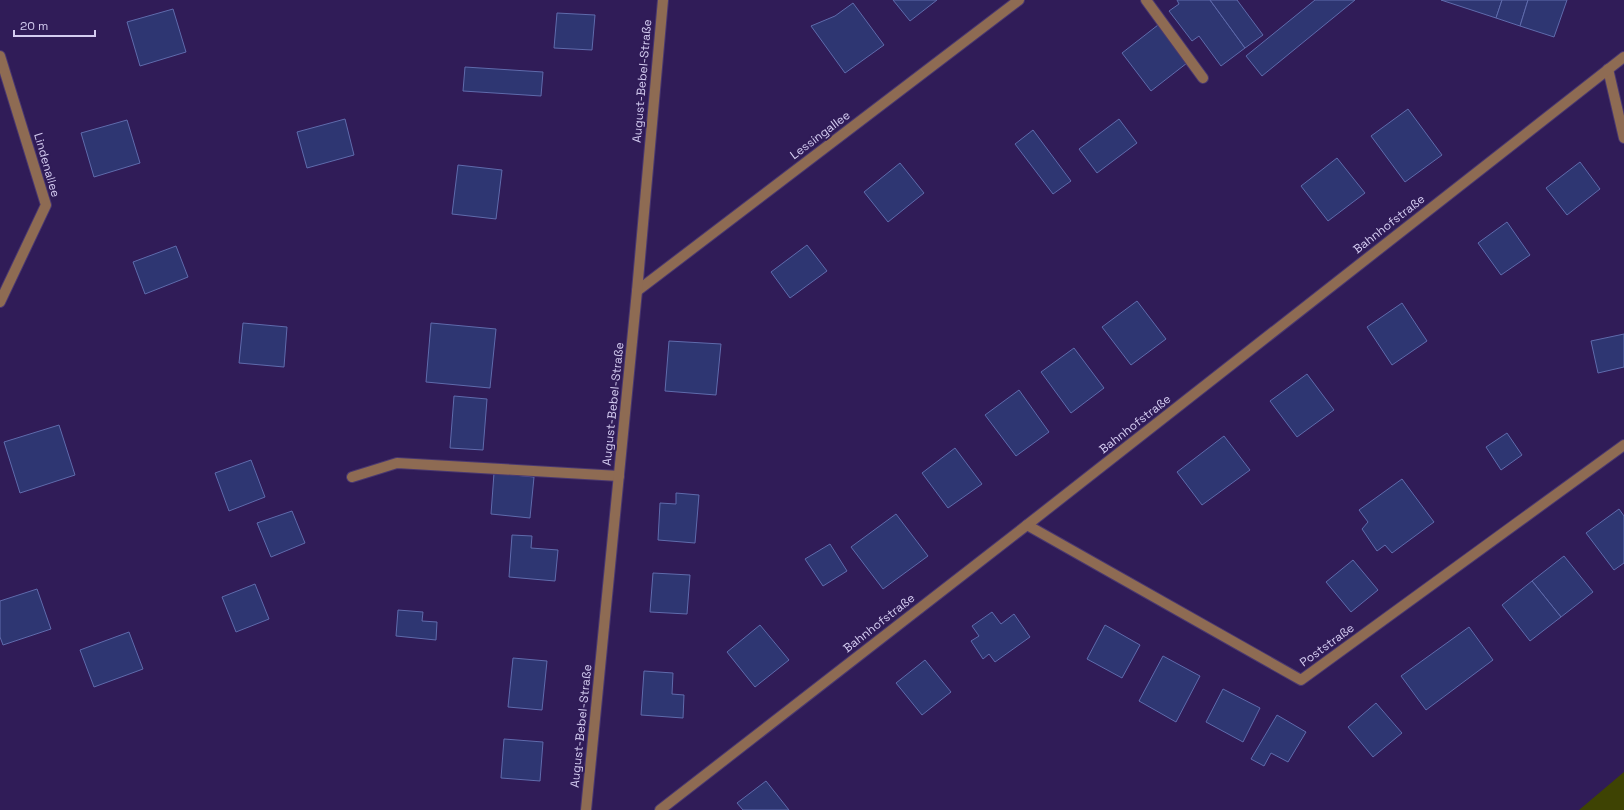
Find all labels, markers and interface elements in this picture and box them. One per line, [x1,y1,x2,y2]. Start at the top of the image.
scale bar [14,12,95,38]
text: 20 m [20,18,48,34]
street label: August-Bebel-Straße [629,19,655,143]
street label: Lessingallee [787,107,853,163]
street label: Lindenallee [30,131,64,199]
street label: Bahnhofstraße [1350,191,1428,257]
street label: August-Bebel-Straße [599,342,627,466]
street label: Bahnhofstraße [1096,391,1174,457]
street label: Bahnhofstraße [840,590,918,656]
street label: Poststraße [1297,620,1357,670]
street label: August-Bebel-Straße [567,664,595,788]

